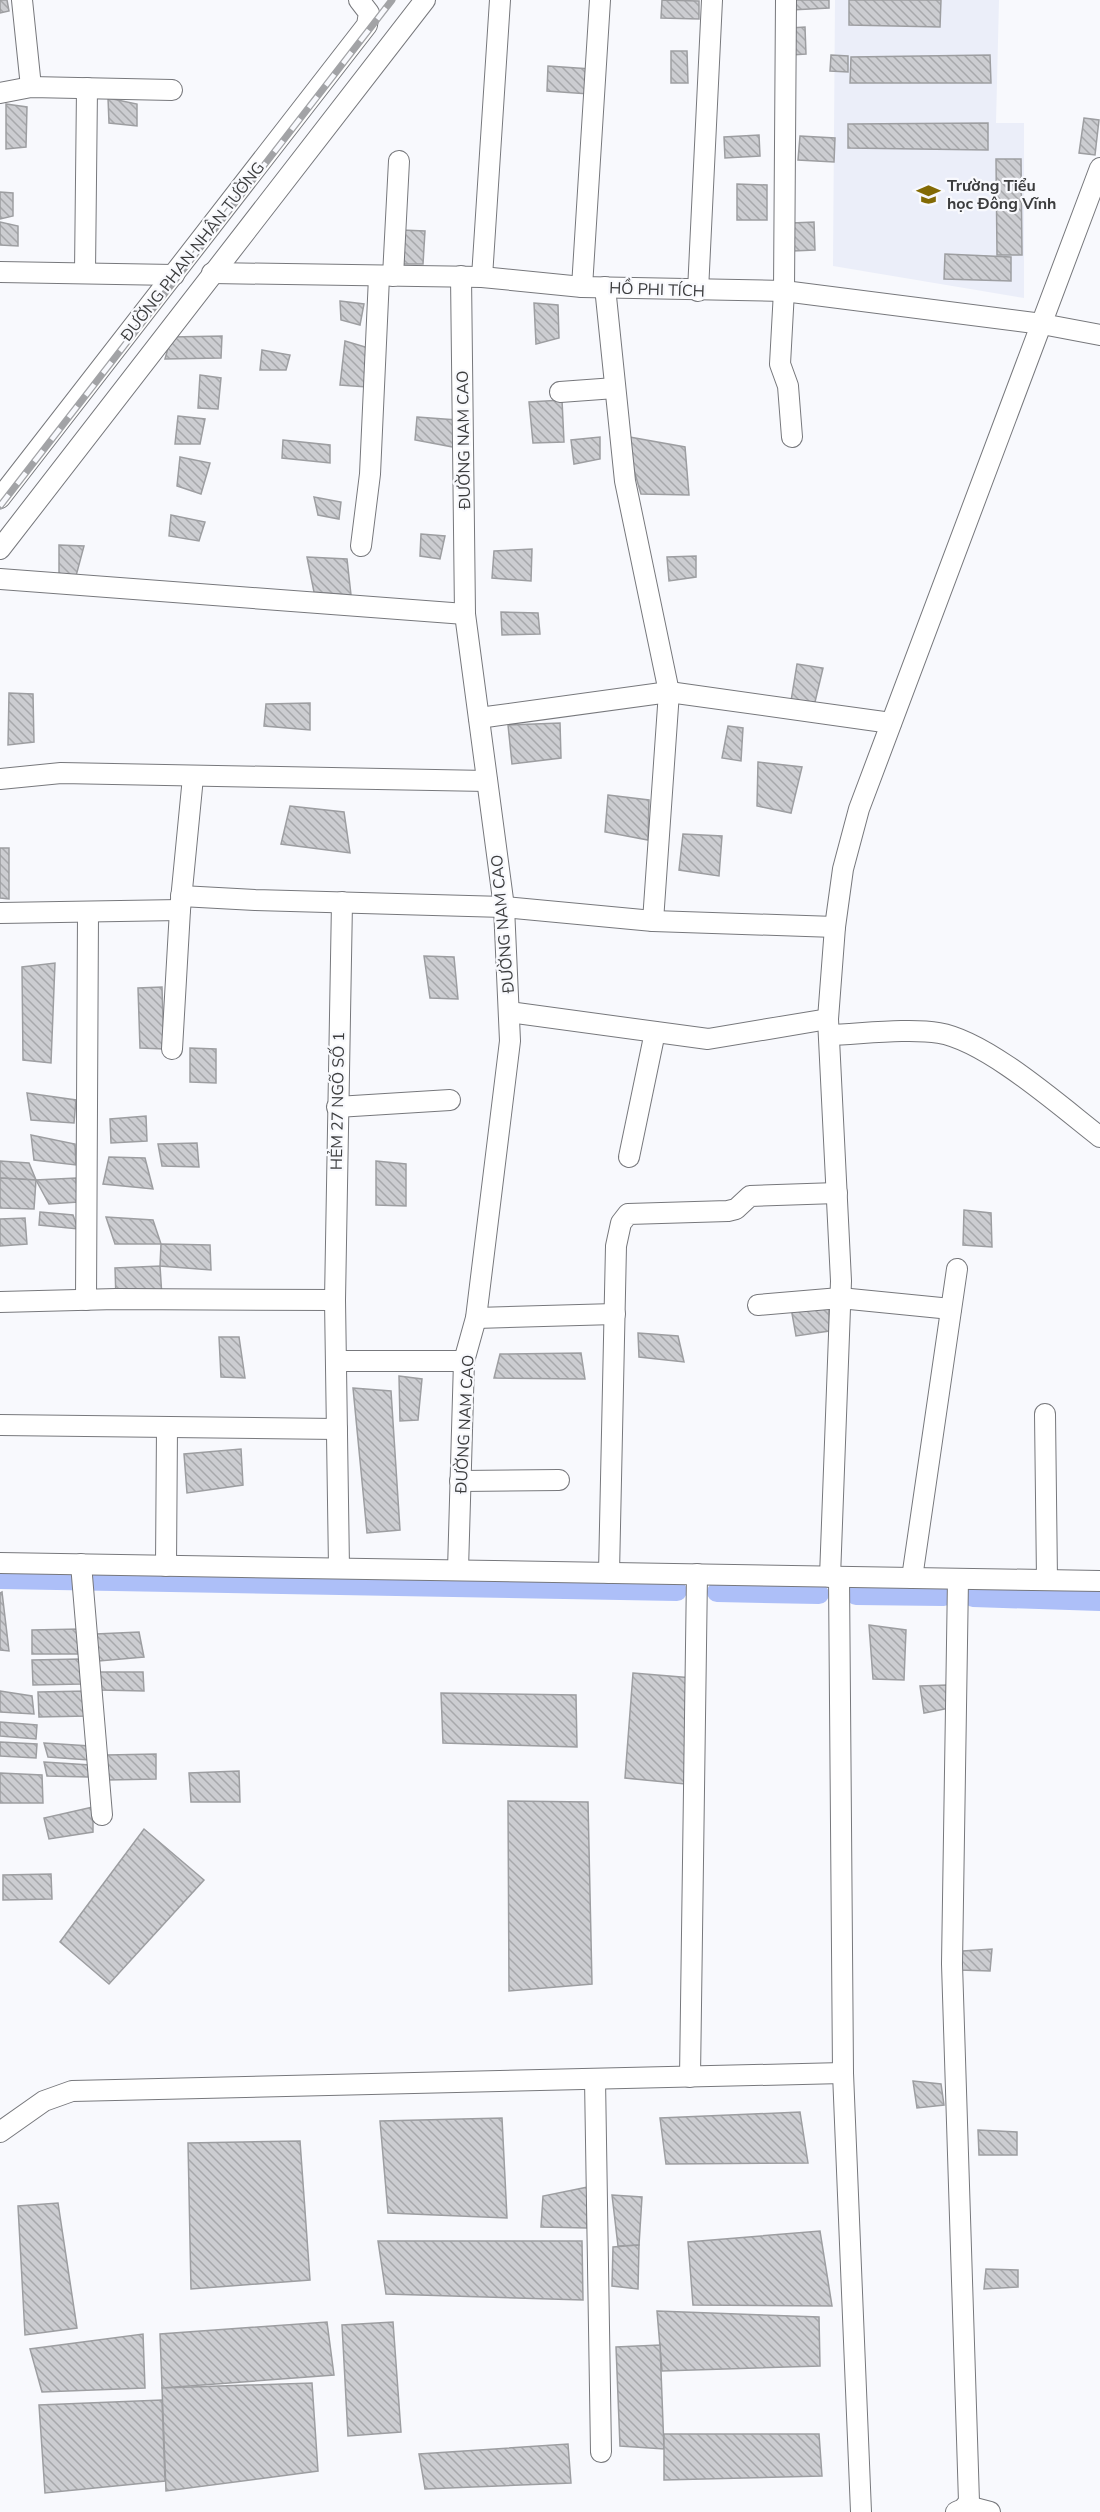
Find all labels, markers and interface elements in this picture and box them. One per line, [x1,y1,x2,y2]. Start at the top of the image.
street label: ĐƯỜNG PHAN NHÂN TƯỜNG [115,157,270,347]
place label: Trường Tiểu học Đông Vĩnh [947,175,1056,215]
school or university icon: Trường Tiểu học Đông Vĩnh [916,181,942,207]
street label: HỒ PHI TÍCH [609,276,705,303]
street label: ĐƯỜNG NAM CAO [452,370,476,511]
street label: ĐƯỜNG NAM CAO [486,854,520,995]
street label: HẺM 27 NGÕ SỐ 1 [325,1032,350,1170]
street label: ĐƯỜNG NAM CAO [450,1354,480,1495]

